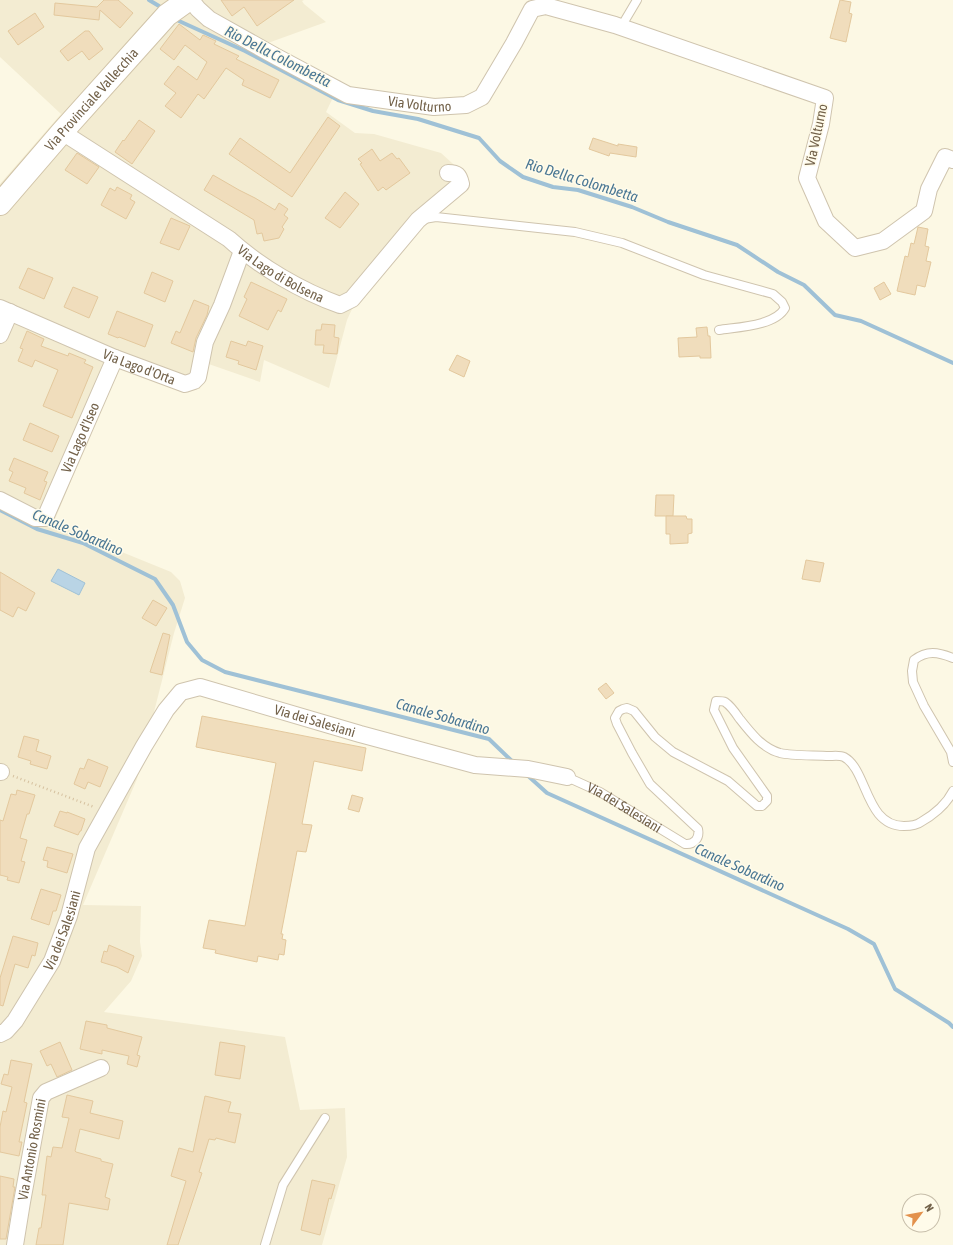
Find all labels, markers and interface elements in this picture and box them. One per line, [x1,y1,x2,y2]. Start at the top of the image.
water label: Rio Della Colombetta [222,22,334,90]
street label: Via Provinciale Vallecchia [42,45,141,154]
street label: Via Volturno [387,93,452,115]
street label: Via Volturno [802,102,830,168]
water label: Rio Della Colombetta [524,155,640,205]
street label: Via Lago di Bolsena [234,242,326,306]
street label: Via Lago d'Orta [100,346,178,388]
street label: Via Lago d'Iseo [58,400,103,475]
water label: Canale Sobardino [30,505,126,559]
water label: Canale Sobardino [394,694,492,738]
street label: Via dei Salesiani [272,701,357,740]
street label: Via dei Salesiani [585,779,664,836]
water label: Canale Sobardino [692,840,788,894]
street label: Via dei Salesiani [40,889,83,973]
street label: Via Antonio Rosmini [14,1097,49,1202]
north arrow [901,1193,941,1233]
text: N [923,1202,936,1214]

